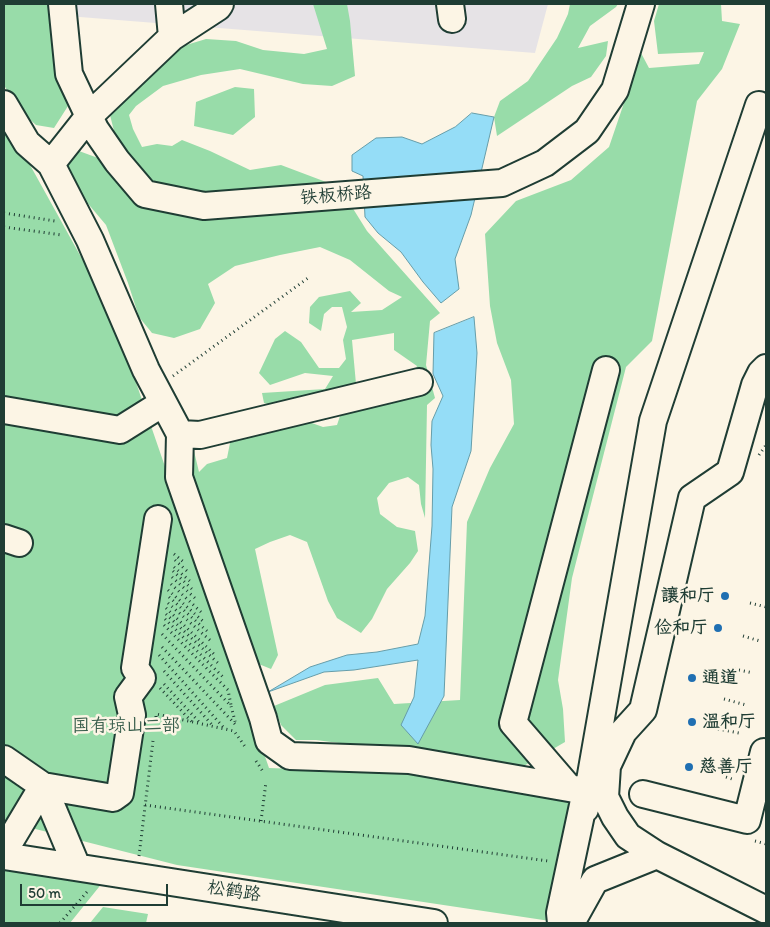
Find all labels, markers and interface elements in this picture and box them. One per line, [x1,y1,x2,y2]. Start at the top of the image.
street label: 铁板桥路 [299,182,373,210]
place label: 讓和厅 [661,585,715,607]
marker: 讓和厅 [719,590,731,602]
place label: 俭和厅 [654,617,708,639]
marker: 俭和厅 [712,622,724,634]
place label: 通道 [702,667,738,689]
marker: 通道 [686,672,698,684]
place label: 温和厅 [702,711,756,733]
park label: 国有琼山二部 [72,715,180,737]
marker: 温和厅 [686,716,698,728]
place label: 慈善厅 [699,756,753,778]
marker: 慈善厅 [683,761,695,773]
scale bar [22,874,170,906]
street label: 松鹤路 [206,877,262,907]
text: 50 m [28,884,61,902]

